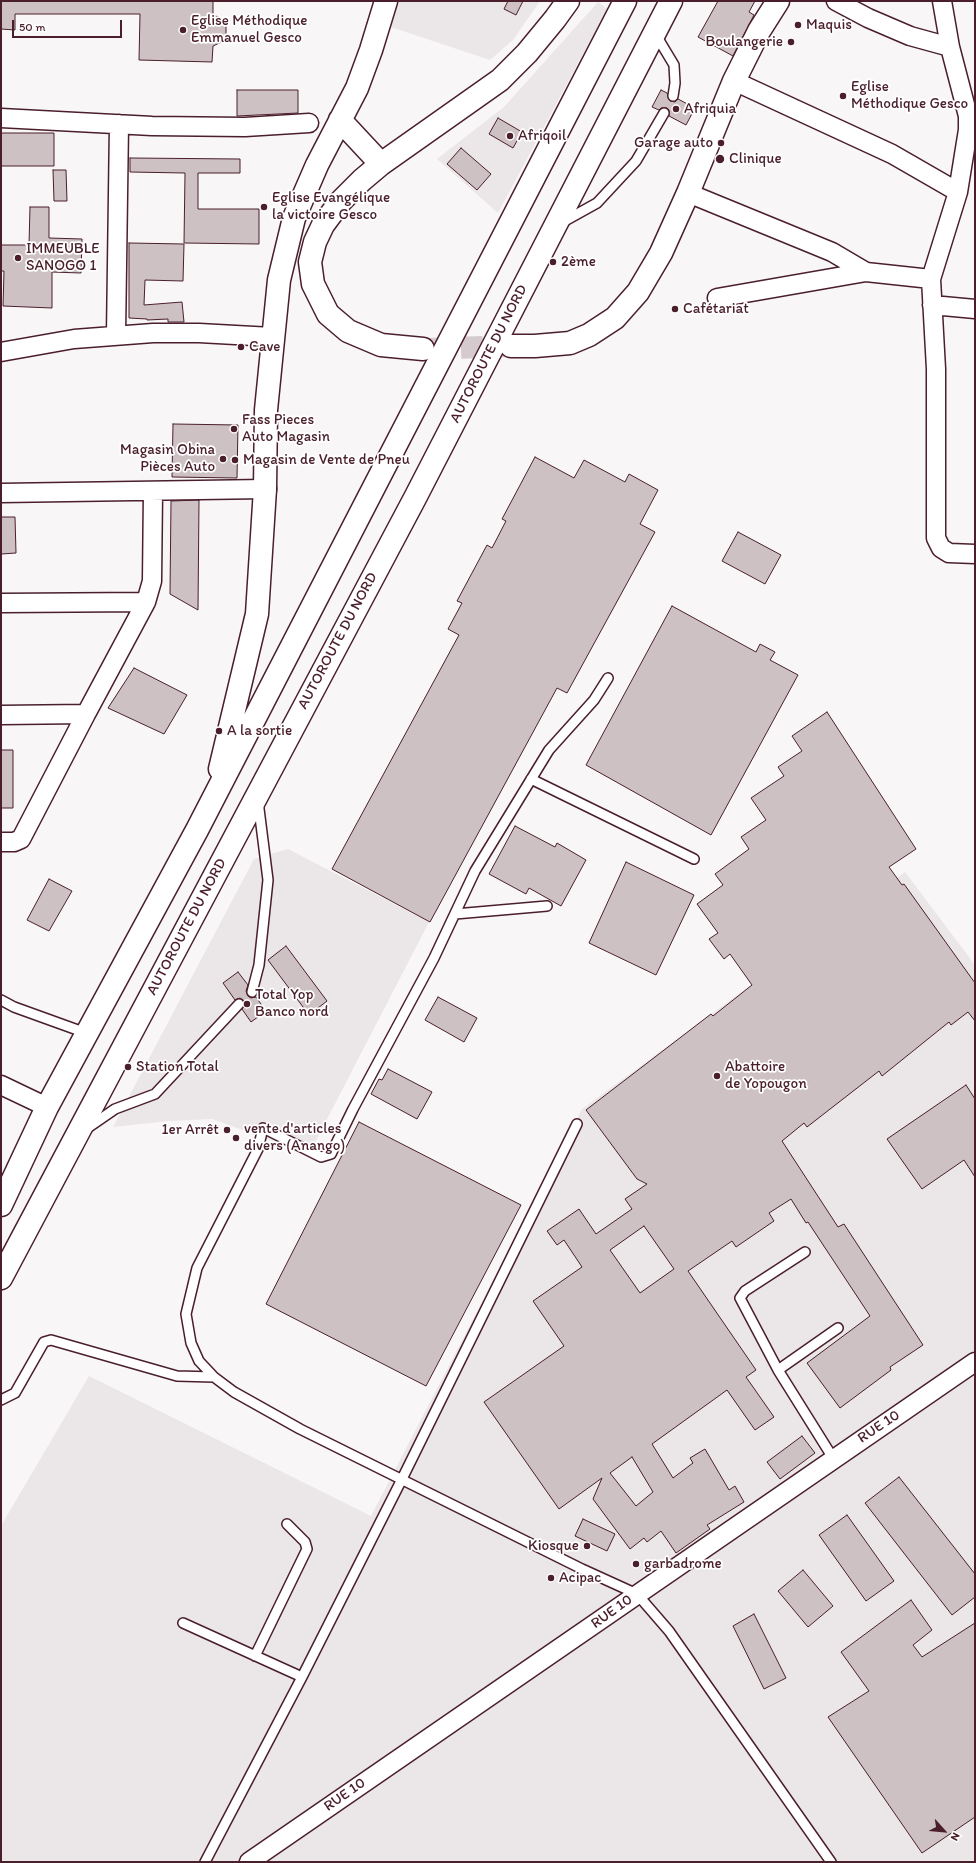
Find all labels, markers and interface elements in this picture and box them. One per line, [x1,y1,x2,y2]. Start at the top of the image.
scale bar [14,12,124,38]
place label: Eglise Méthodique Emmanuel Gesco [191,12,307,47]
place label: Maquis [806,16,852,34]
text: 50 m [19,20,45,34]
marker: Maquis [793,20,803,30]
marker: Eglise Méthodique Emmanuel Gesco [178,25,188,35]
place label: Boulangerie [706,33,783,51]
marker: Boulangerie [786,37,796,47]
place label: Eglise Méthodique Gesco [851,78,968,113]
marker: Eglise Méthodique Gesco [838,91,848,101]
place label: Afriquia [684,100,736,118]
marker: Afriquia [671,104,681,114]
place label: Afriqoil [518,127,566,145]
marker: Afriqoil [505,131,515,141]
place label: Garage auto [634,134,713,152]
marker: Garage auto [716,138,726,148]
place label: Clinique [729,150,782,168]
marker: Clinique [714,153,726,165]
place label: Eglise Evangélique la victoire Gesco [272,189,390,224]
marker: Eglise Evangélique la victoire Gesco [259,202,269,212]
place label: IMMEUBLE SANOGO 1 [26,240,100,275]
marker: IMMEUBLE SANOGO 1 [13,253,23,263]
place label: 2ème [561,253,596,271]
marker: 2ème [548,257,558,267]
street label: AUTOROUTE DU NORD [446,282,532,426]
place label: Cafétariat [683,300,749,318]
marker: Cafétariat [670,304,680,314]
place label: Cave [249,338,280,356]
marker: Cave [236,342,246,352]
place label: Fass Pieces Auto Magasin [242,411,330,446]
marker: Fass Pieces Auto Magasin [229,424,239,434]
place label: Magasin Obina Pièces Auto [120,441,215,476]
place label: Magasin de Vente de Pneu [243,451,410,469]
marker: Magasin Obina Pièces Auto [218,454,228,464]
marker: Magasin de Vente de Pneu [230,455,240,465]
street label: AUTOROUTE DU NORD [294,569,382,713]
place label: A la sortie [227,722,292,740]
marker: A la sortie [214,726,224,736]
street label: AUTOROUTE DU NORD [143,855,231,999]
place label: Total Yop Banco nord [255,986,329,1021]
marker: Total Yop Banco nord [242,999,252,1009]
place label: Station Total [136,1058,219,1076]
place label: Abattoire de Yopougon [725,1058,807,1093]
marker: Station Total [123,1062,133,1072]
marker: Abattoire de Yopougon [712,1071,722,1081]
place label: vente d'articles divers (Anango) [244,1120,345,1155]
place label: 1er Arrêt [162,1121,219,1139]
marker: 1er Arrêt [222,1125,232,1135]
marker: vente d'articles divers (Anango) [231,1133,241,1143]
street label: RUE 10 [854,1406,904,1448]
place label: Kiosque [528,1537,579,1555]
marker: Kiosque [582,1541,592,1551]
place label: garbadrome [644,1555,722,1573]
marker: garbadrome [631,1559,641,1569]
place label: Acipac [559,1569,601,1587]
marker: Acipac [546,1573,556,1583]
street label: RUE 10 [588,1591,636,1633]
street label: RUE 10 [321,1774,369,1816]
north arrow [924,1811,964,1851]
text: N [948,1830,963,1843]

